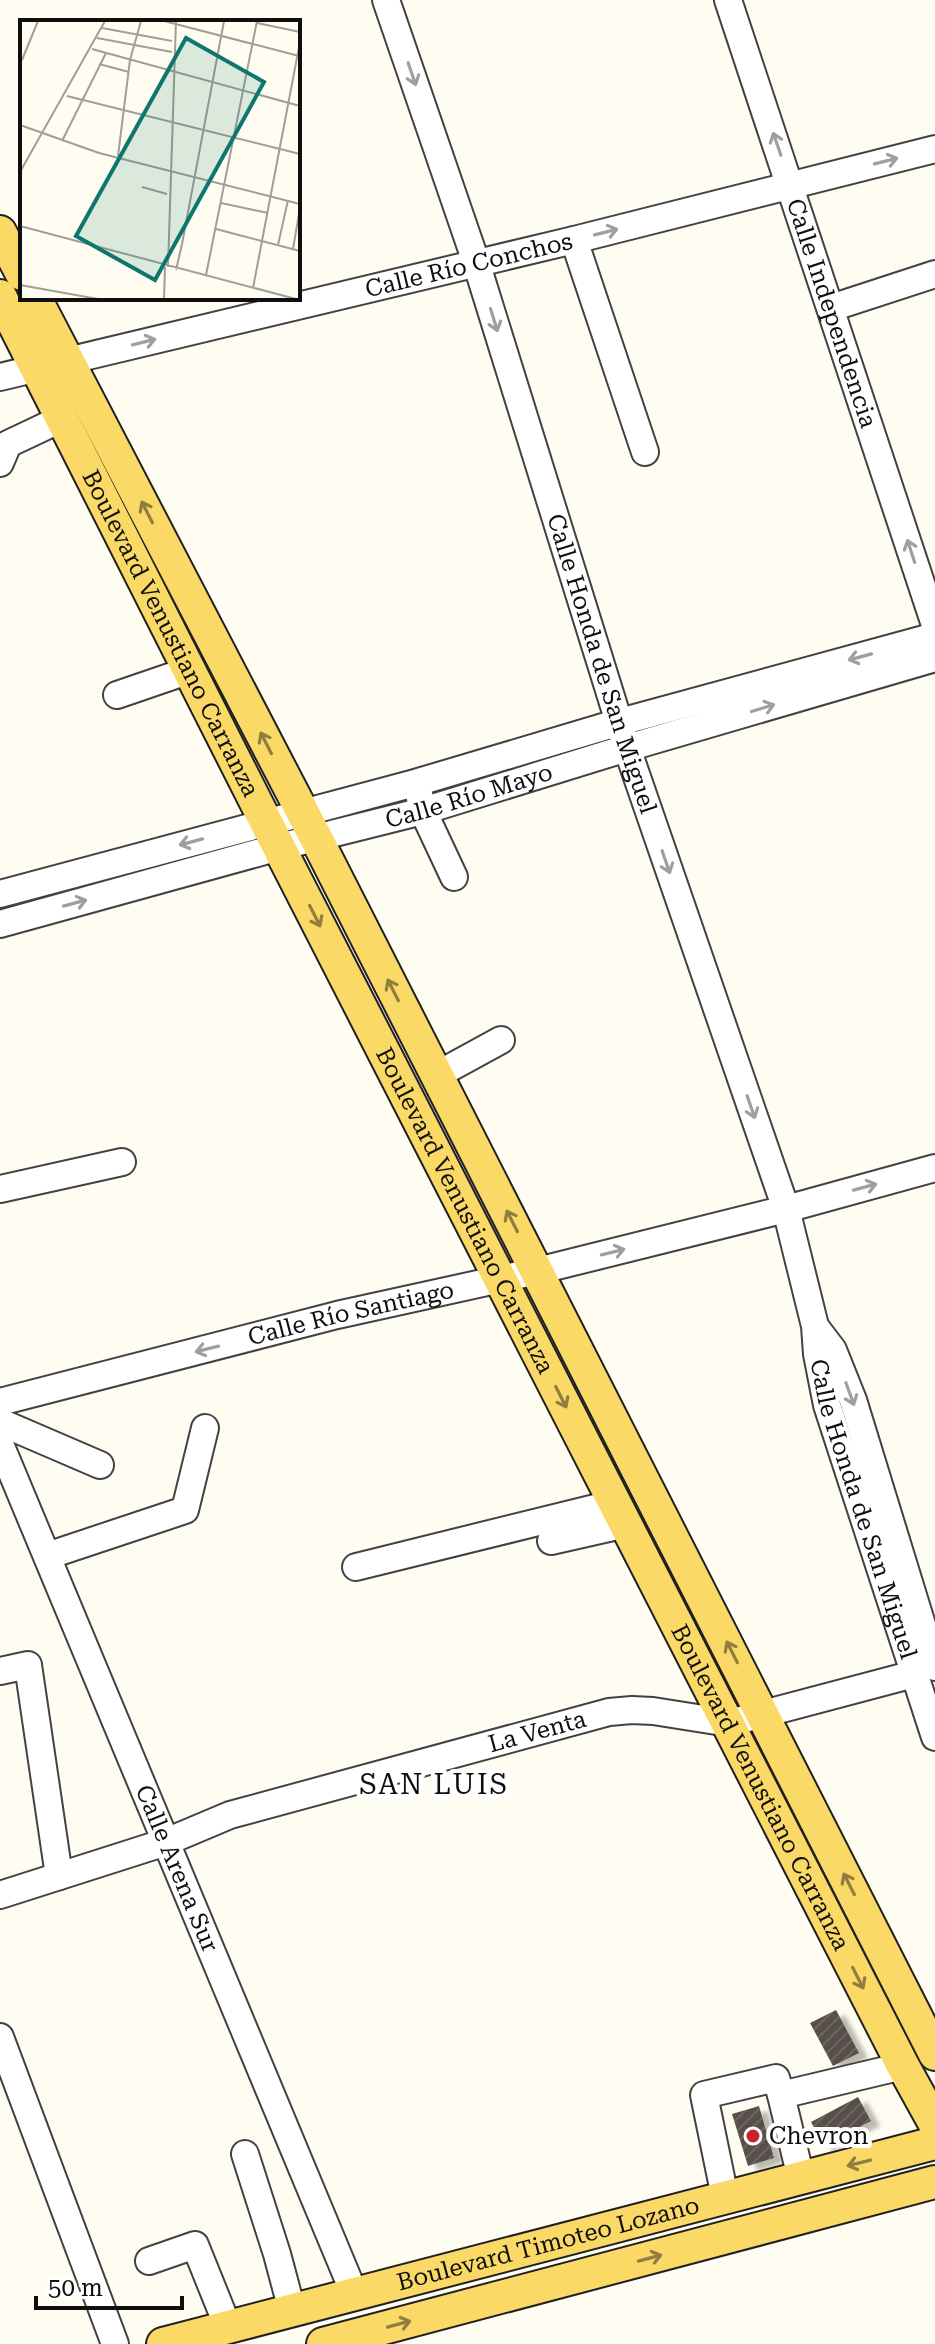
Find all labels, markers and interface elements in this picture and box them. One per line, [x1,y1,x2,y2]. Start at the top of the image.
inset map [20,20,300,300]
one-way arrow [405,61,420,86]
one-way arrow [768,132,783,157]
one-way arrow [872,153,898,168]
street label: Calle Independencia [781,195,883,432]
one-way arrow [593,223,619,238]
street label: Calle Río Conchos [362,227,575,303]
one-way arrow [487,307,502,333]
one-way arrow [131,334,156,349]
street label: Boulevard Venustiano Carranza [76,465,265,801]
one-way arrow [138,501,154,524]
street label: Calle Honda de San Miguel [541,511,663,817]
one-way arrow [902,538,917,563]
one-way arrow [847,650,873,665]
one-way arrow [750,700,775,714]
one-way arrow [258,731,274,755]
street label: Calle Río Mayo [382,758,556,834]
one-way arrow [178,836,204,851]
one-way arrow [660,849,675,874]
one-way arrow [62,895,88,910]
one-way arrow [308,904,324,928]
one-way arrow [385,979,401,1002]
street label: Boulevard Venustiano Carranza [370,1043,560,1378]
one-way arrow [744,1095,759,1120]
one-way arrow [851,1179,877,1194]
one-way arrow [504,1210,519,1234]
one-way arrow [600,1244,625,1259]
street label: Calle Río Santiago [245,1276,456,1351]
one-way arrow [194,1342,220,1357]
street label: Calle Honda de San Miguel [804,1357,923,1662]
one-way arrow [844,1382,859,1407]
one-way arrow [554,1385,570,1409]
street label: Boulevard Venustiano Carranza [665,1620,855,1955]
one-way arrow [724,1641,739,1665]
street label: La Venta [485,1705,589,1758]
district label: SAN LUIS [359,1768,509,1801]
street label: Calle Arena Sur [130,1781,224,1956]
one-way arrow [841,1873,857,1897]
one-way arrow [851,1965,867,1989]
place label: Chevron [769,2122,868,2150]
marker: Chevron [744,2127,762,2145]
one-way arrow [847,2156,873,2171]
street label: Boulevard Timoteo Lozano [394,2191,702,2296]
one-way arrow [637,2249,663,2264]
scale bar [36,2260,182,2310]
text: 50 m [48,2274,103,2302]
one-way arrow [385,2316,411,2331]

